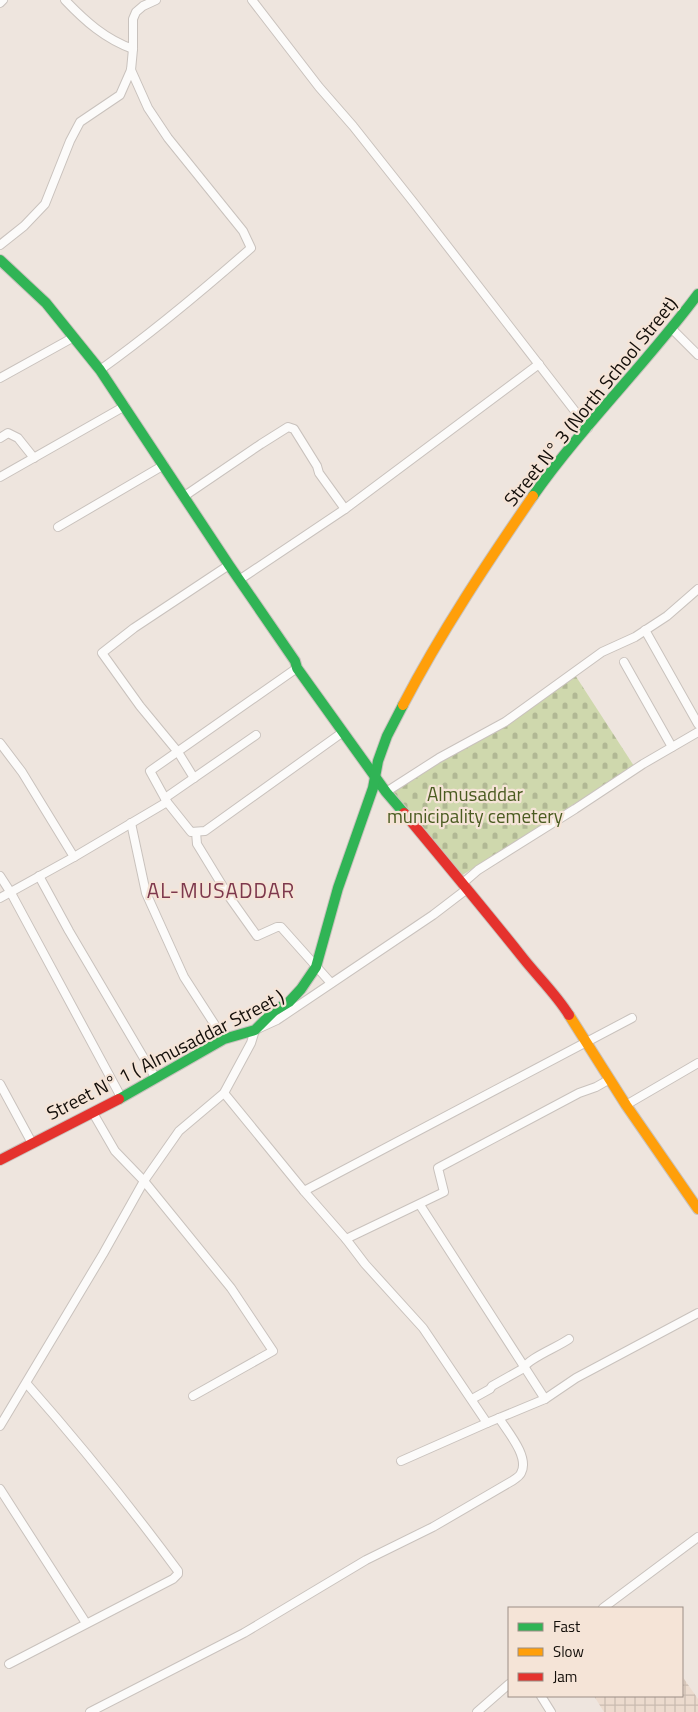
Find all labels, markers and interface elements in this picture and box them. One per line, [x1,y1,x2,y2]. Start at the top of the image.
street label: Street N° 3 (North School Street) [496,290,684,512]
park label: Almusaddar municipality cemetery [387,779,563,830]
district label: AL-MUSADDAR [147,874,295,906]
street label: Street N° 1 ( Almusaddar Street ) [41,981,289,1127]
legend [508,1607,683,1697]
text: Fast [553,1615,581,1638]
text: Slow [553,1640,584,1663]
text: Jam [553,1665,577,1688]

